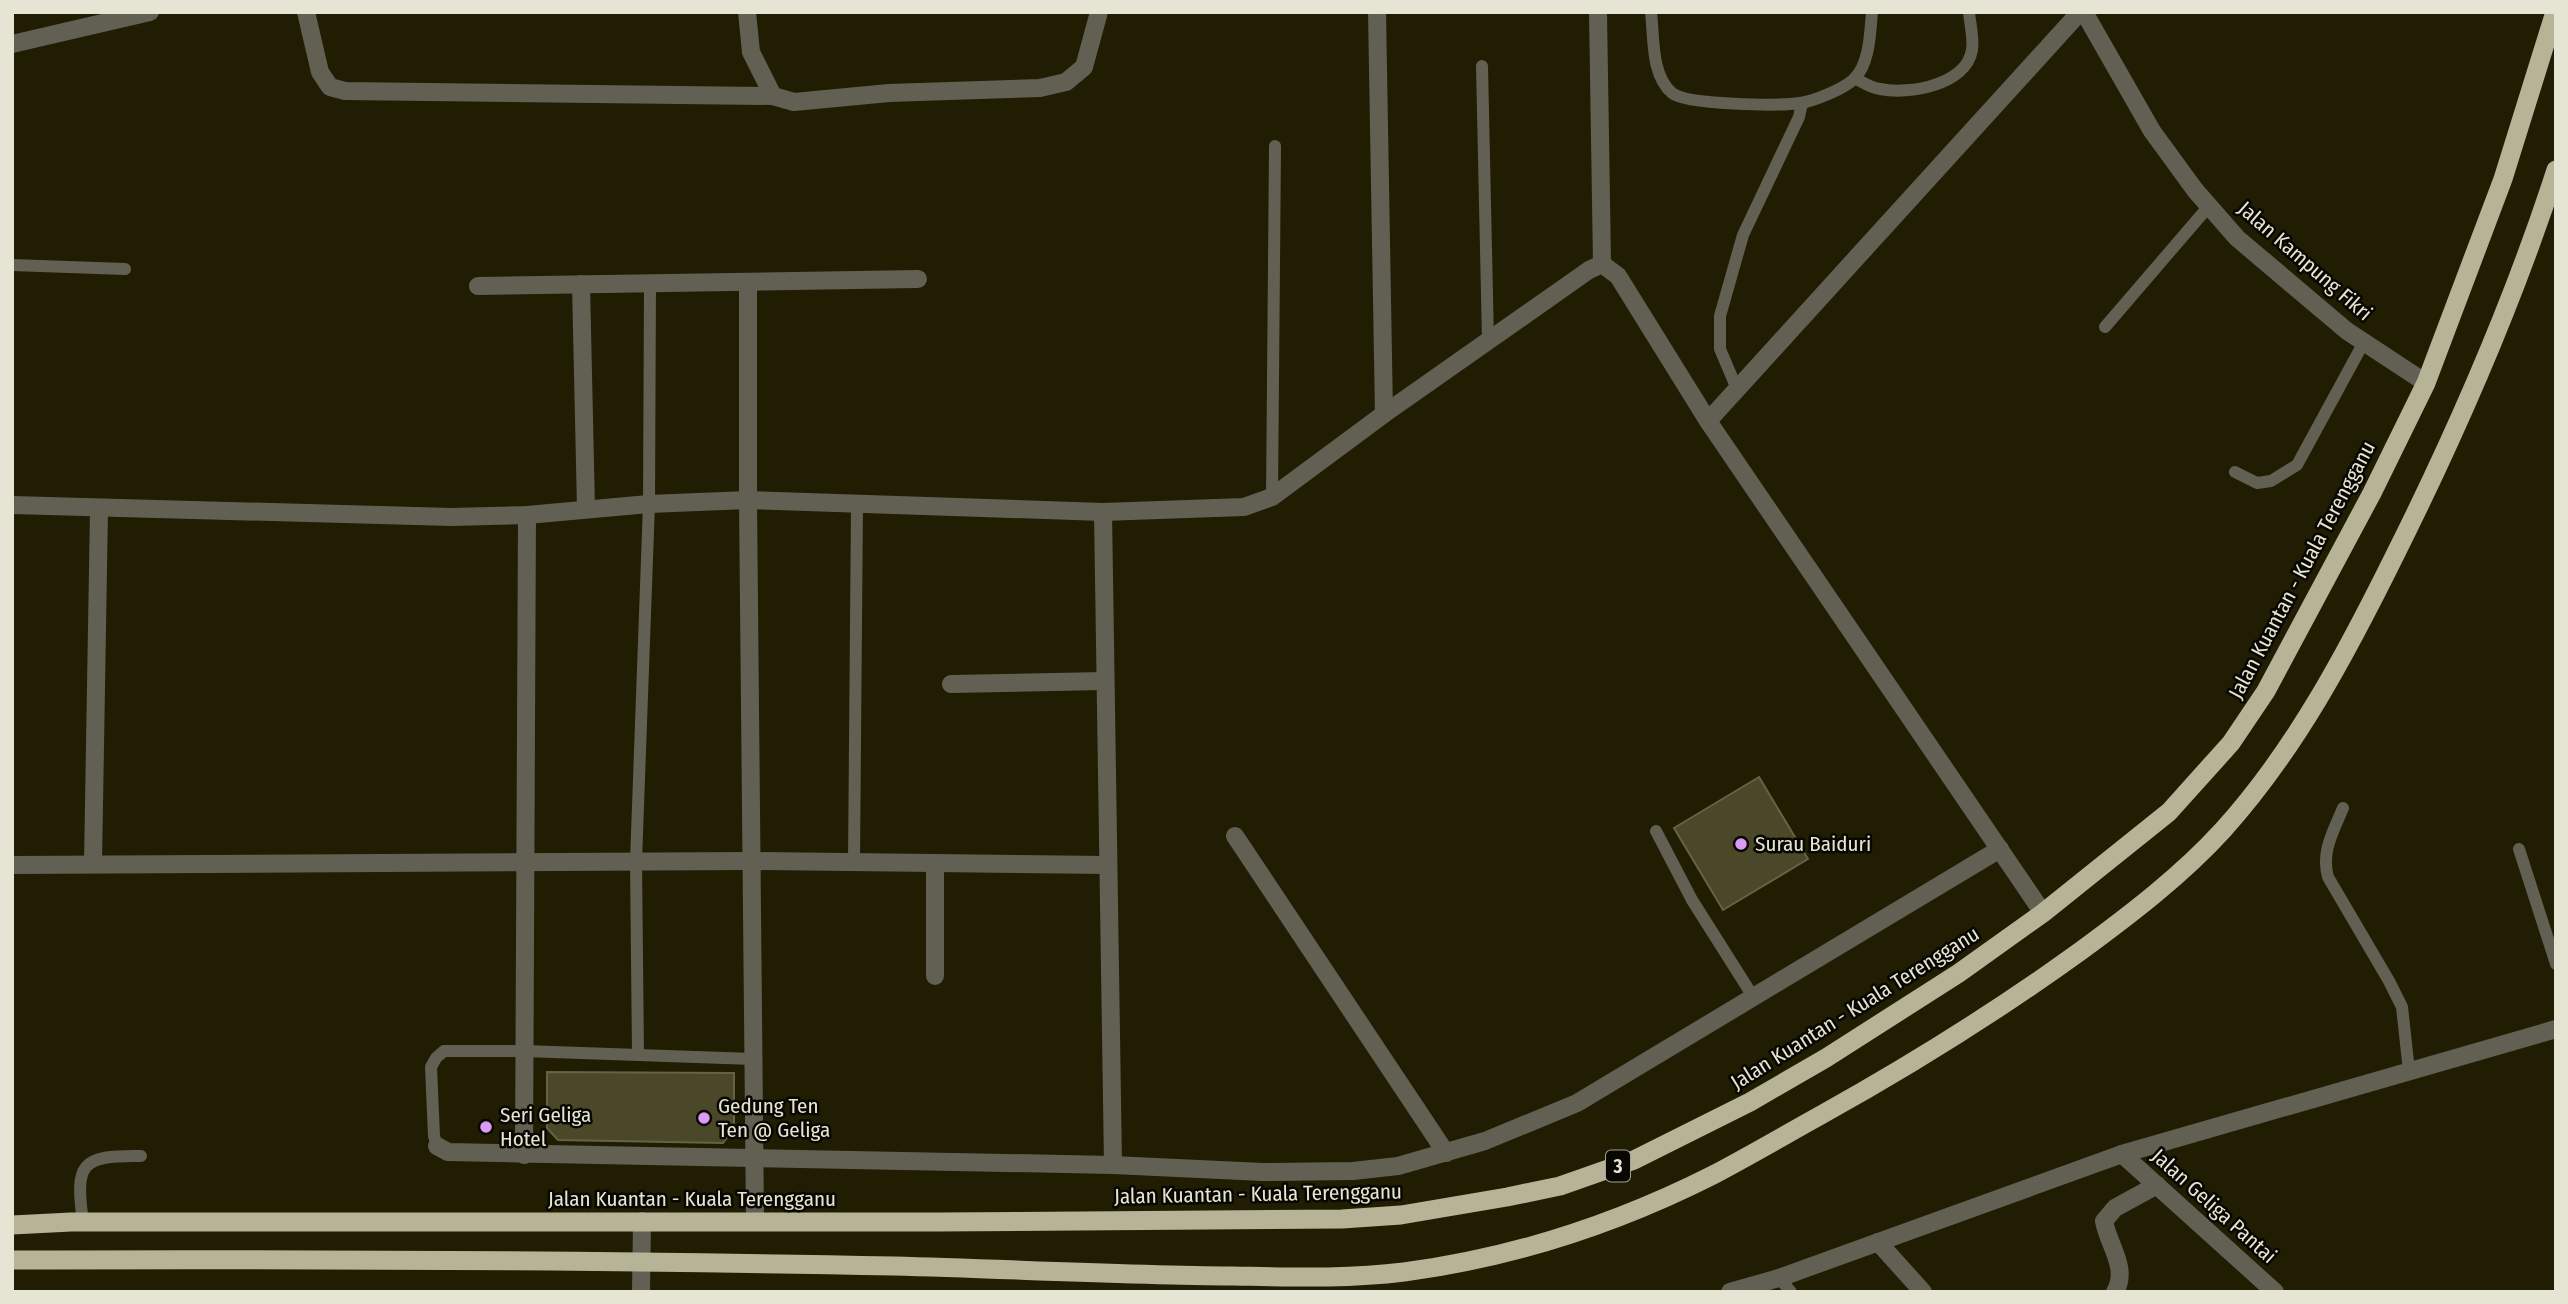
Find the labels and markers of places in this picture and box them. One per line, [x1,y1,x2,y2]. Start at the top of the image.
place label: Surau Baiduri [1755,831,1871,857]
marker: Surau Baiduri [1733,836,1749,852]
place label: Gedung Ten Ten @ Geliga [718,1093,830,1143]
place label: Seri Geliga Hotel [500,1102,591,1152]
marker: Gedung Ten Ten @ Geliga [696,1110,712,1126]
marker: Seri Geliga Hotel [478,1119,494,1135]

